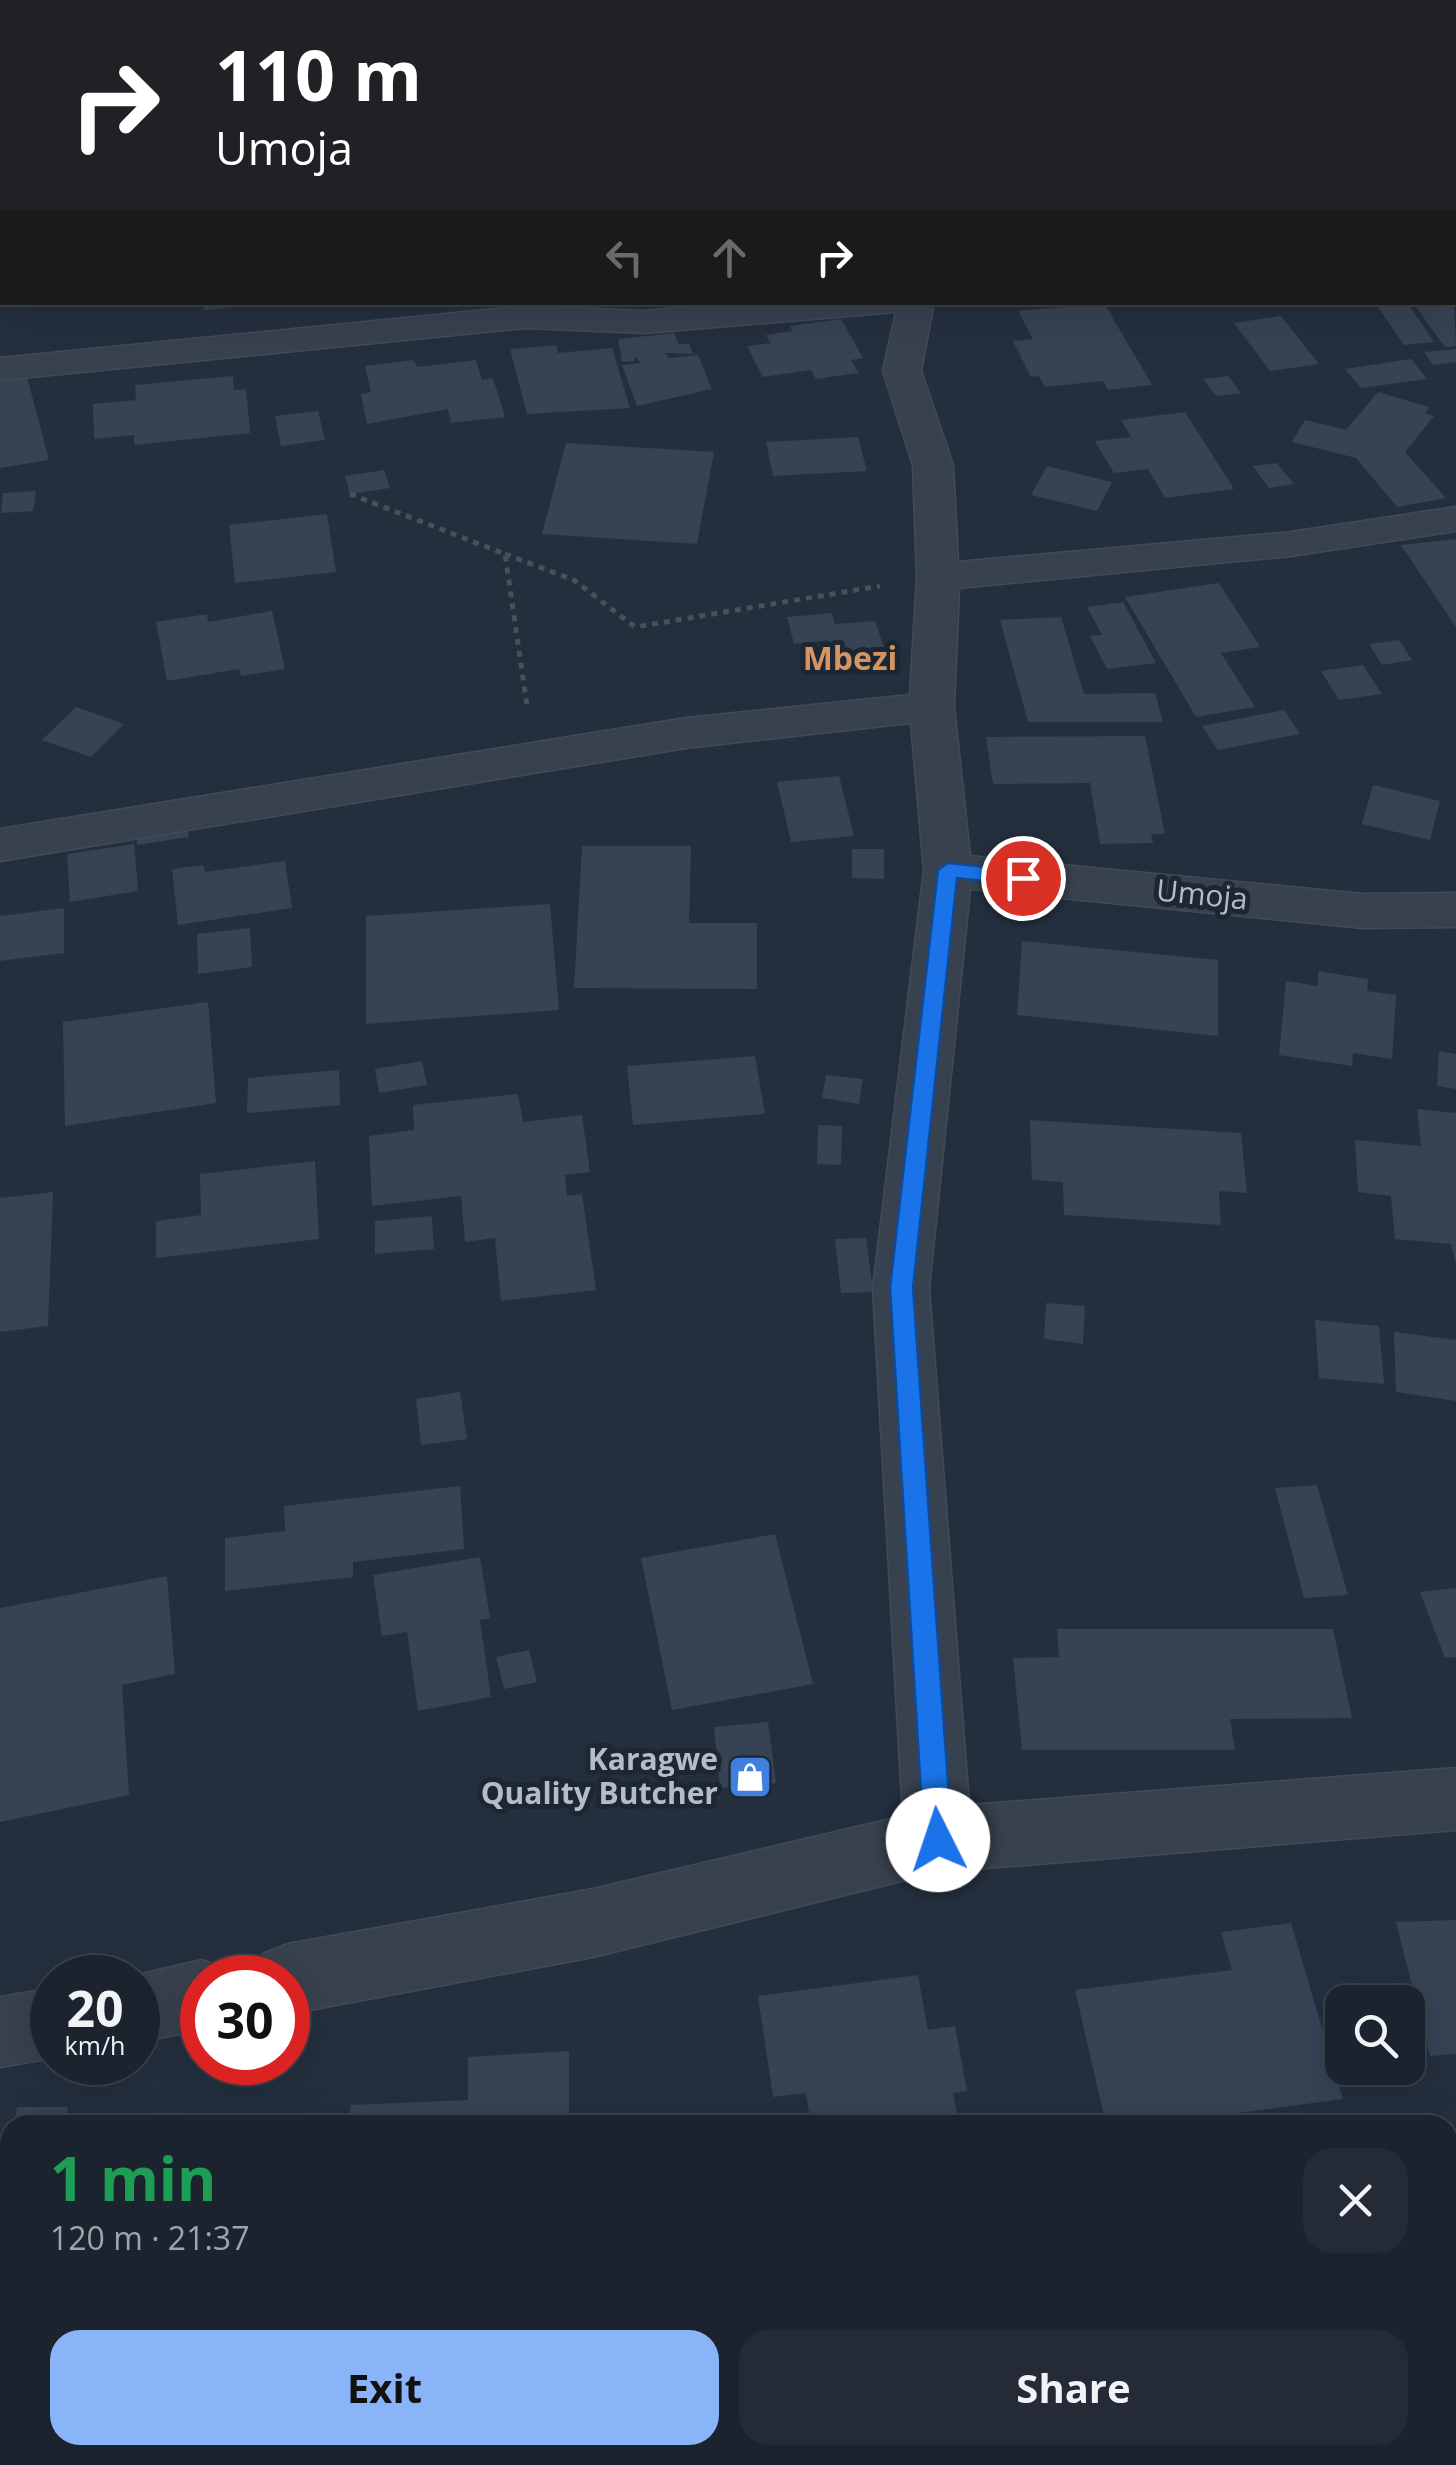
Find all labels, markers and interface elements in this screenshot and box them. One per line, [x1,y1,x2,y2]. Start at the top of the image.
text: 110 m [215,26,422,122]
icon: right [50,40,180,170]
text: Umoja [215,117,353,178]
icon: left [597,230,652,285]
icon: ahead [702,230,757,285]
icon: right [807,230,862,285]
district label: Mbezi [803,636,897,679]
pin [981,836,1066,921]
icon: arrive [996,851,1051,906]
street label: Umoja [1154,868,1250,919]
place label: Karagwe Quality Butcher [481,1738,718,1813]
shop icon: Karagwe Quality Butcher [727,1754,773,1800]
position arrow [886,1788,990,1892]
speed limit sign: 30 [180,1955,310,2085]
text: 20 [66,1974,124,2042]
map controls [1325,1985,1425,2085]
button: search [1325,1985,1425,2085]
text: km/h [65,2028,125,2062]
text: 1 min [50,2137,217,2219]
button: close [1303,2148,1408,2253]
text: 120 m · 21:37 [50,2216,249,2259]
button: Exit [50,2330,719,2445]
button: Share [739,2330,1408,2445]

